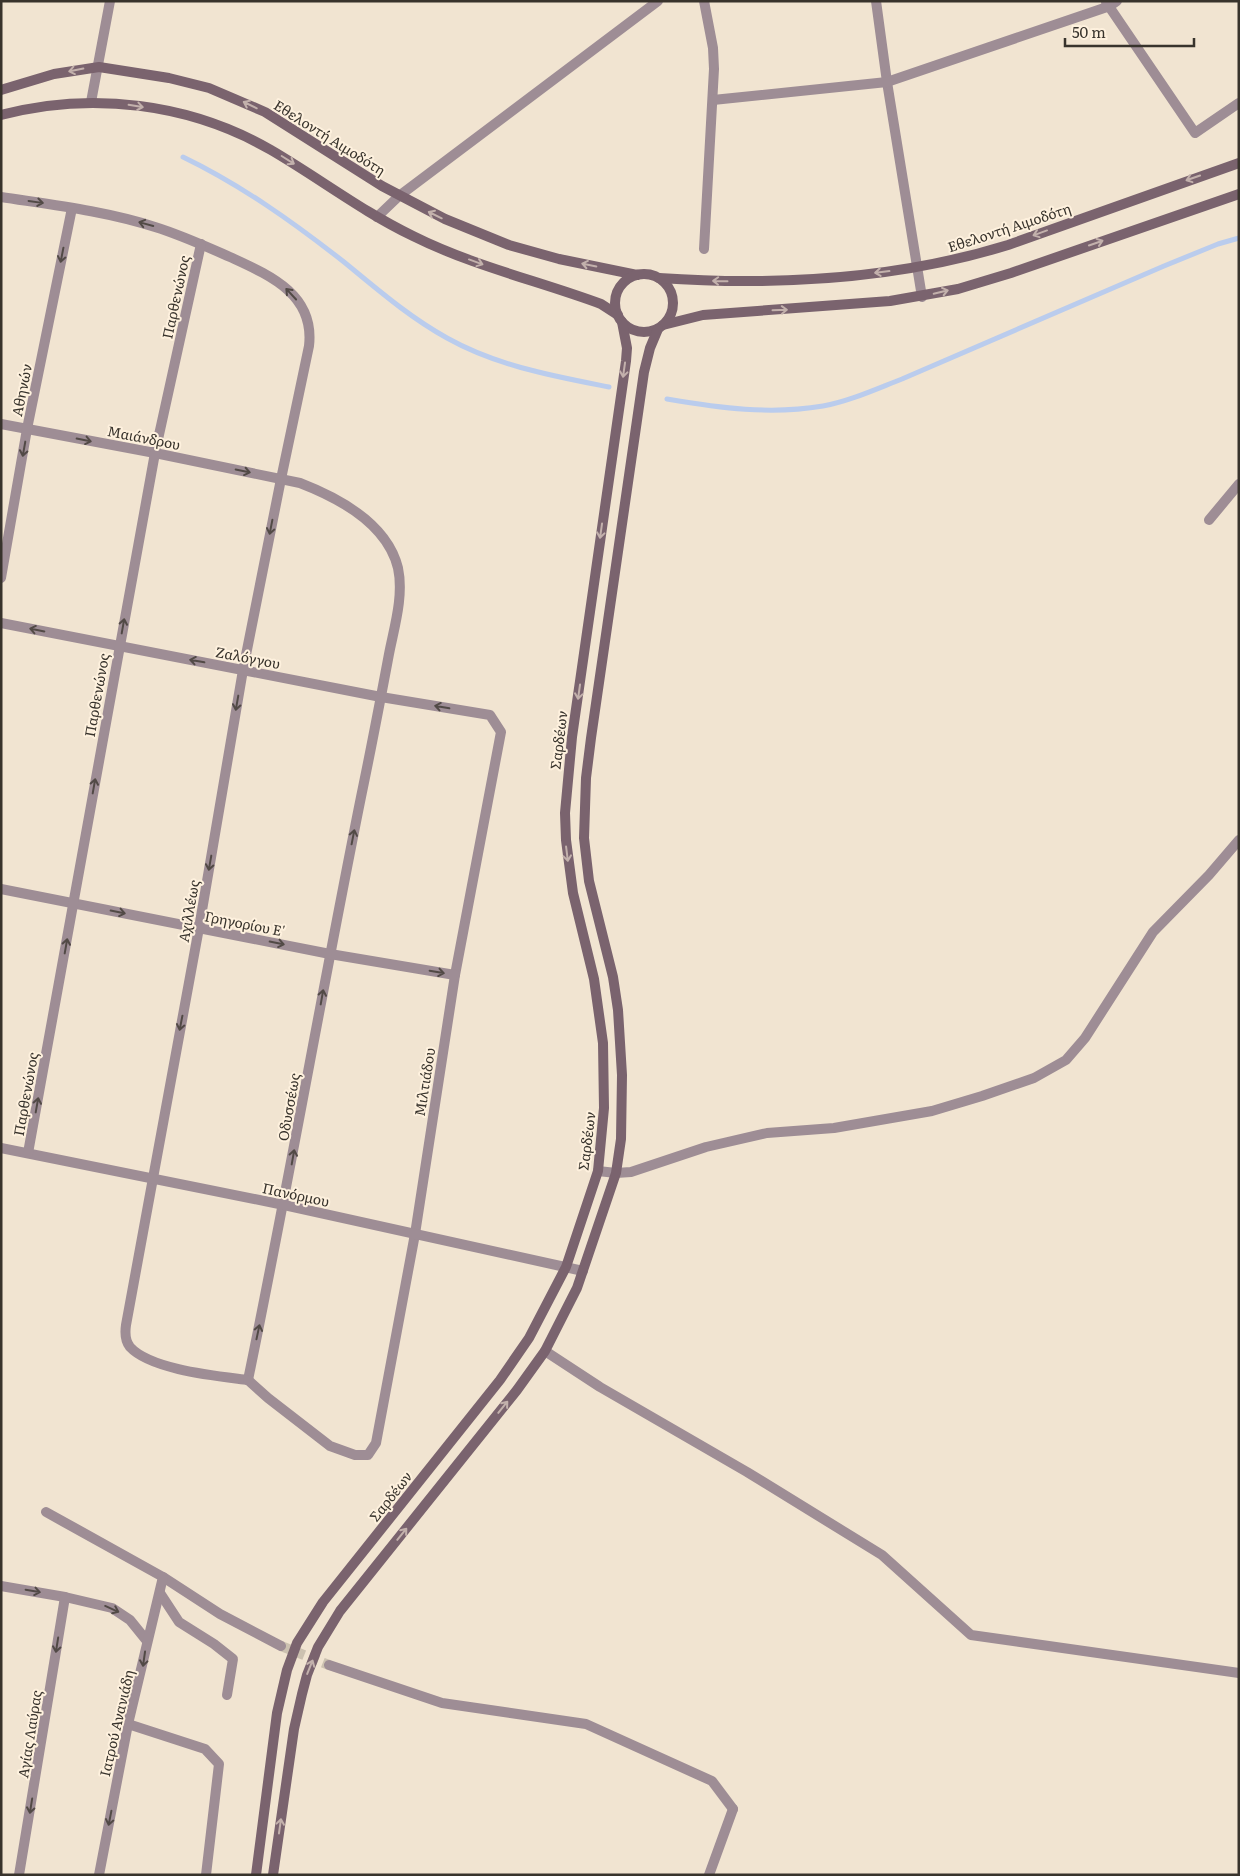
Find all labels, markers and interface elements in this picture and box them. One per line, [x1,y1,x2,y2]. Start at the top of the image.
scale bar [1065,15,1194,47]
text: 50 m [1072,20,1106,43]
one-way arrow [69,65,85,75]
street label: Εθελοντή Αιμοδότη [270,95,390,179]
one-way arrow [243,100,258,110]
one-way arrow [128,101,144,111]
one-way arrow [280,156,294,166]
one-way arrow [1185,174,1201,184]
one-way arrow [28,198,44,208]
street label: Εθελοντή Αιμοδότη [945,198,1073,256]
one-way arrow [428,209,443,219]
one-way arrow [138,219,154,228]
one-way arrow [1032,229,1048,238]
one-way arrow [1088,238,1104,247]
one-way arrow [57,247,66,263]
street label: Παρθενώνος [156,253,194,341]
one-way arrow [468,258,483,267]
one-way arrow [581,260,597,269]
one-way arrow [874,267,890,277]
one-way arrow [712,276,728,286]
one-way arrow [285,287,297,300]
one-way arrow [933,287,949,296]
one-way arrow [772,305,788,314]
street label: Αθηνών [6,362,36,418]
one-way arrow [619,362,629,378]
street label: Μαιάνδρου [106,420,182,454]
one-way arrow [75,435,91,445]
one-way arrow [18,441,28,457]
one-way arrow [235,467,251,476]
one-way arrow [266,518,276,534]
one-way arrow [596,523,606,539]
one-way arrow [118,618,128,634]
one-way arrow [29,625,45,635]
street label: Ζαλόγγου [214,641,282,673]
street label: Παρθενώνος [79,651,113,739]
one-way arrow [189,656,205,665]
one-way arrow [573,684,583,700]
one-way arrow [232,695,242,711]
one-way arrow [435,701,451,711]
street label: Σαρδέων [544,709,572,771]
one-way arrow [90,778,100,794]
one-way arrow [349,830,358,846]
one-way arrow [562,845,572,861]
one-way arrow [204,855,214,871]
street label: Αχιλλέως [173,878,203,944]
street label: Γρηγορίου Ε' [203,905,287,941]
one-way arrow [109,908,125,917]
one-way arrow [61,938,71,954]
one-way arrow [269,939,285,949]
one-way arrow [429,968,445,978]
one-way arrow [318,989,327,1005]
one-way arrow [175,1015,185,1031]
street label: Μιλτιάδου [409,1046,439,1118]
street label: Παρθενώνος [8,1050,42,1138]
street label: Οδυσσέως [272,1071,304,1143]
one-way arrow [32,1098,42,1114]
street label: Σαρδέων [572,1110,600,1172]
one-way arrow [288,1149,298,1165]
street label: Πανόρμου [261,1177,331,1211]
one-way arrow [254,1325,263,1341]
one-way arrow [498,1401,509,1414]
street label: Σαρδέων [364,1466,416,1526]
one-way arrow [396,1528,407,1541]
one-way arrow [25,1587,41,1597]
one-way arrow [104,1604,119,1614]
one-way arrow [52,1637,62,1653]
one-way arrow [139,1651,149,1667]
one-way arrow [306,1660,315,1675]
street label: Ιατρού Ανανιάδη [94,1668,138,1778]
street label: Αγίας Λαύρας [12,1689,46,1779]
one-way arrow [25,1797,35,1813]
one-way arrow [104,1809,114,1825]
one-way arrow [275,1819,285,1835]

